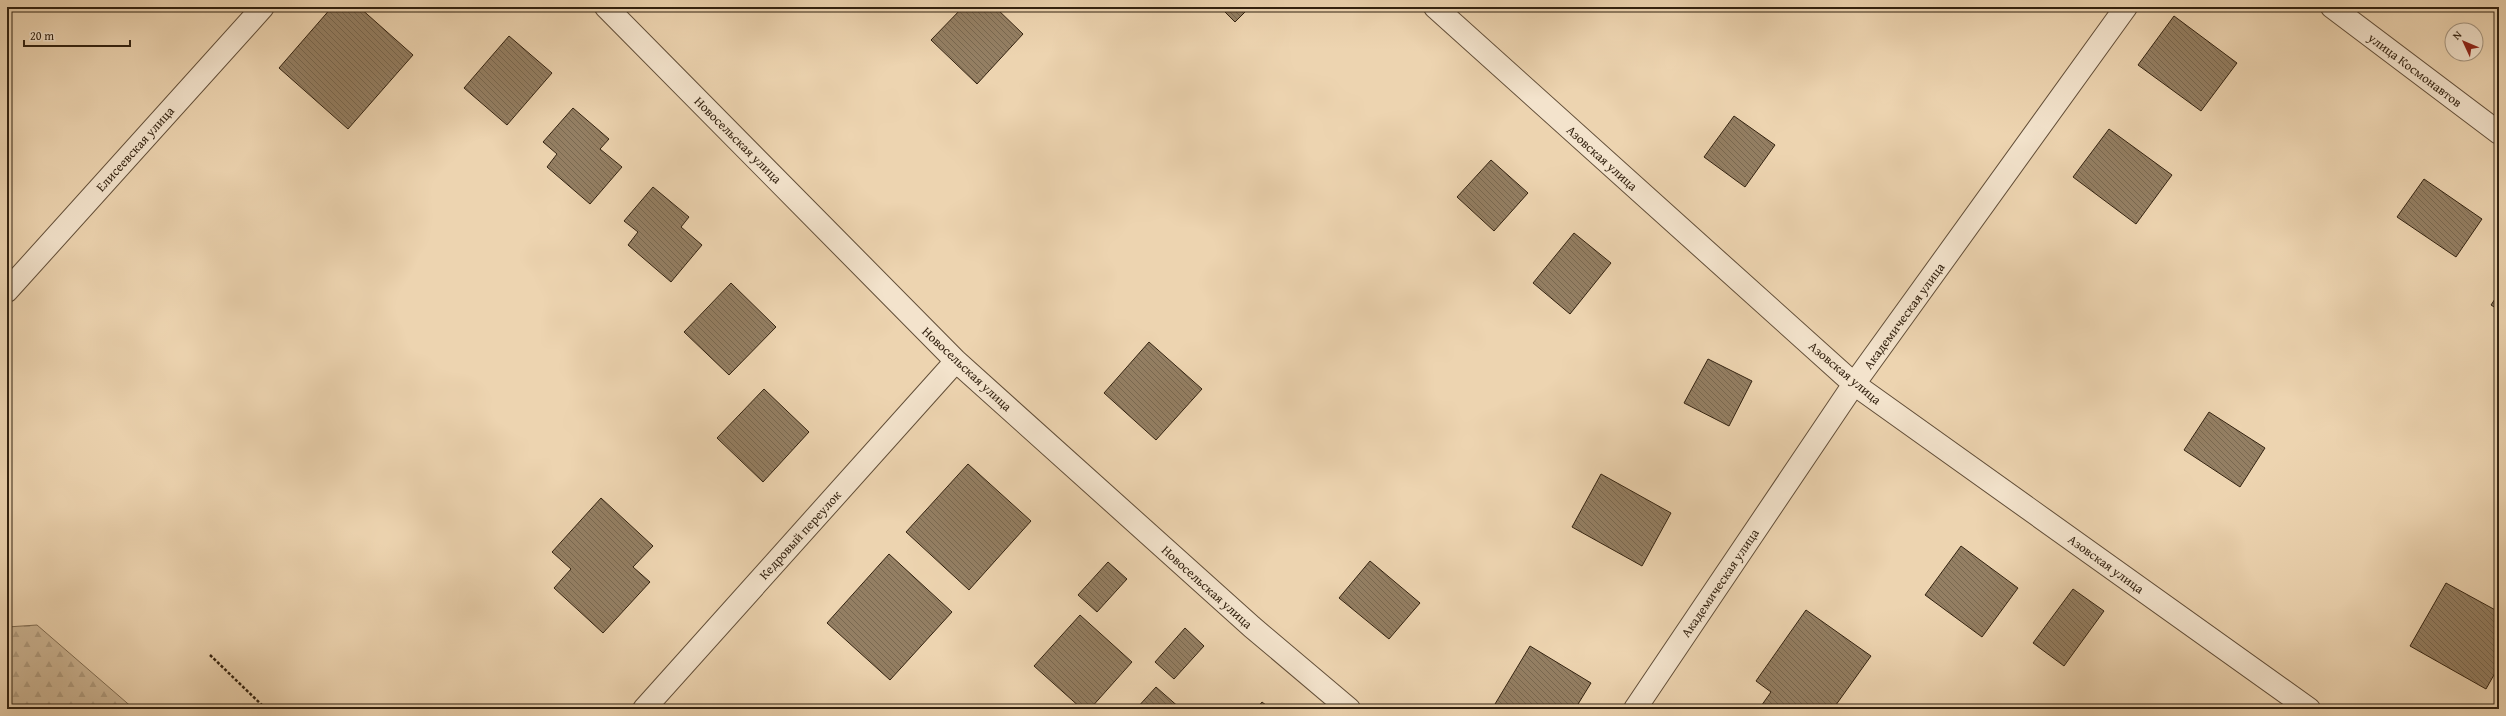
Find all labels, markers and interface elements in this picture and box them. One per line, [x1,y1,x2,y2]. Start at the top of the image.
scale bar [24,22,130,48]
north arrow [2444,22,2484,62]
text: N [2448,26,2466,43]
text: 20 m [30,27,54,44]
street label: улица Космонавтов [2363,28,2466,112]
street label: Новосельская улица [690,92,787,189]
street label: Елисеевская улица [91,102,179,196]
street label: Азовская улица [1562,121,1642,196]
street label: Академическая улица [1859,258,1950,373]
street label: Новосельская улица [918,322,1017,416]
street label: Азовская улица [1804,337,1886,410]
street label: Кедровый переулок [755,486,846,584]
street label: Академическая улица [1676,524,1764,641]
street label: Азовская улица [2064,530,2149,599]
street label: Новосельская улица [1157,541,1257,634]

